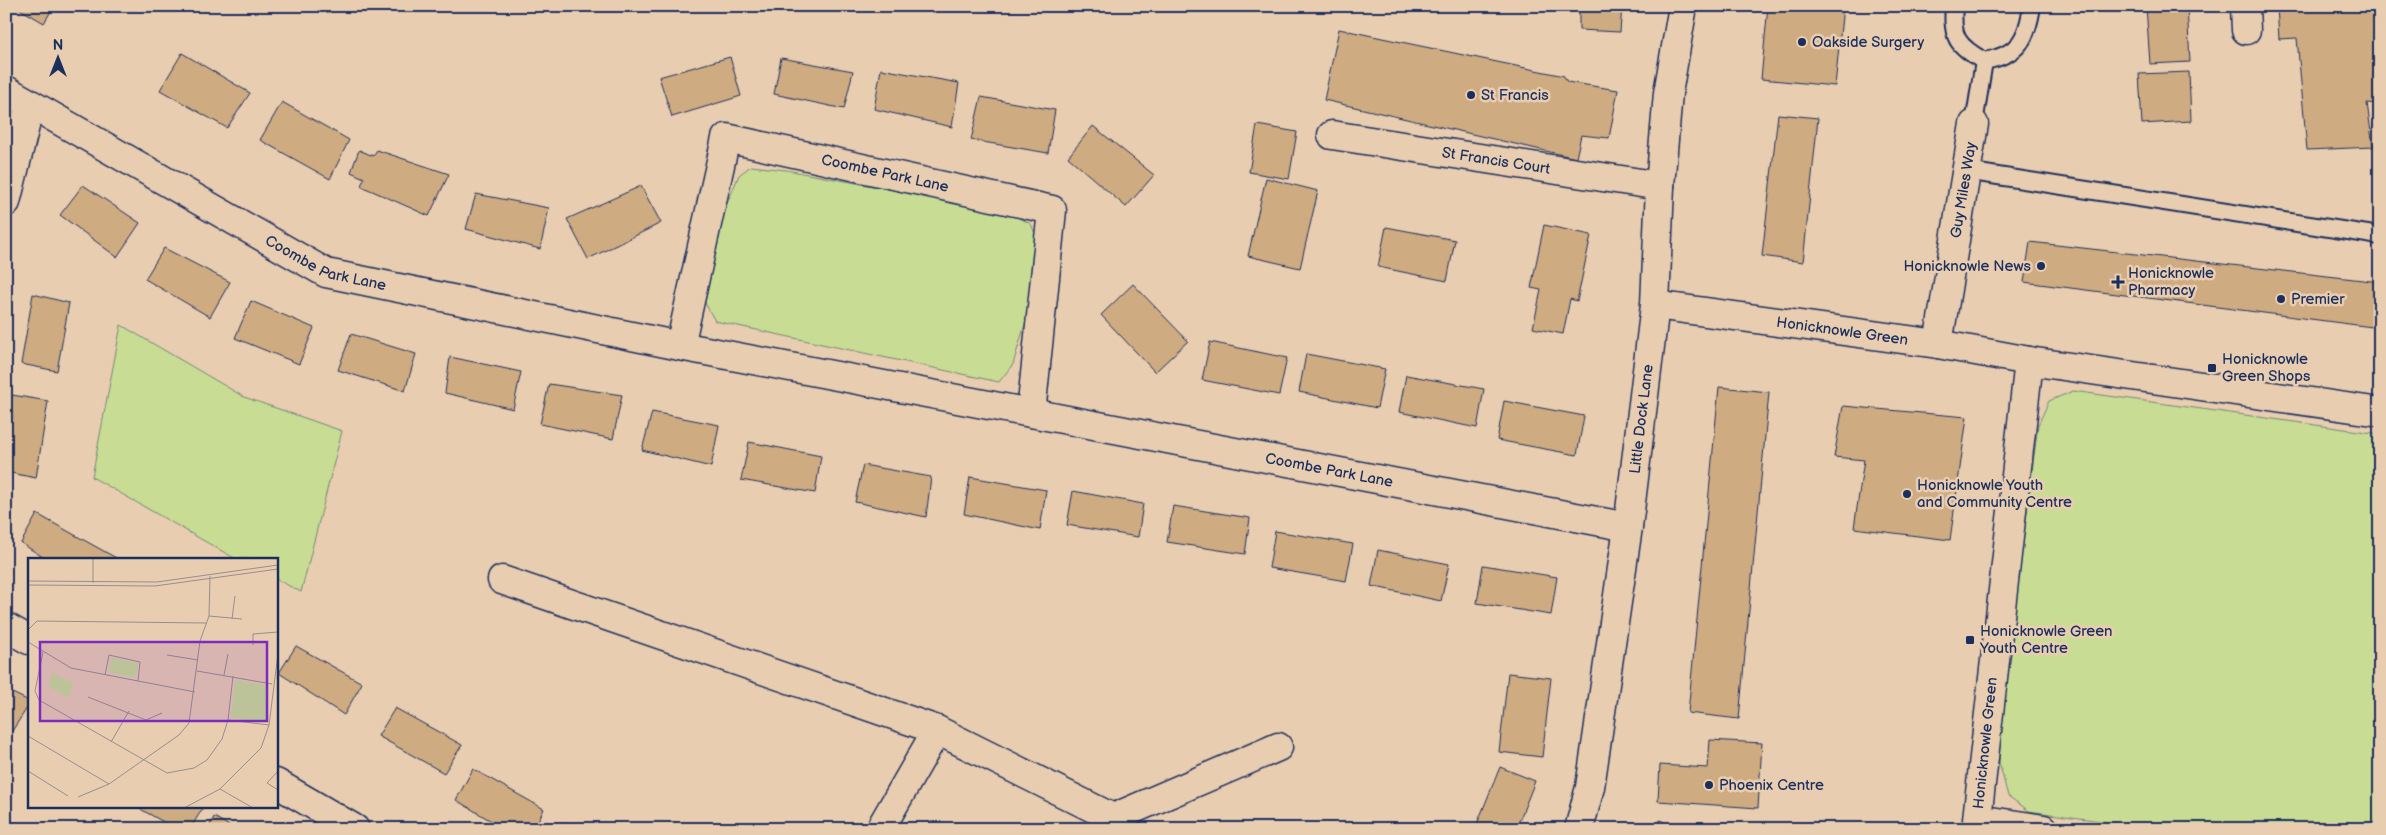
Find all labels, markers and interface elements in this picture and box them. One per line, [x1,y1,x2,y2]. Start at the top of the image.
north arrow [32,32,82,82]
place label: Oakside Surgery [1812,33,1925,52]
marker: Oakside Surgery [1796,36,1808,48]
text: N [53,37,63,54]
place label: St Francis [1481,86,1549,105]
marker: St Francis [1465,89,1477,101]
street label: Guy Miles Way [1946,140,1981,240]
street label: St Francis Court [1440,143,1552,179]
street label: Coombe Park Lane [820,150,951,197]
street label: Coombe Park Lane [261,231,388,295]
place label: Honicknowle News [1903,257,2032,276]
marker: Honicknowle News [2035,260,2047,272]
place label: Honicknowle Pharmacy [2128,264,2214,300]
marker: Honicknowle Pharmacy [2112,276,2124,288]
place label: Premier [2291,290,2345,309]
marker: Premier [2275,293,2287,305]
street label: Honicknowle Green [1775,313,1909,350]
place label: Honicknowle Green Shops [2222,350,2311,386]
marker: Honicknowle Green Shops [2206,362,2218,374]
street label: Little Dock Lane [1626,363,1658,475]
street label: Coombe Park Lane [1263,449,1395,492]
place label: Honicknowle Youth and Community Centre [1917,476,2072,512]
marker: Honicknowle Youth and Community Centre [1901,488,1913,500]
inset map [28,558,278,808]
place label: Honicknowle Green Youth Centre [1979,622,2113,658]
marker: Honicknowle Green Youth Centre [1964,634,1976,646]
street label: Honicknowle Green [1969,676,2002,810]
place label: Phoenix Centre [1719,776,1824,795]
marker: Phoenix Centre [1703,779,1715,791]

